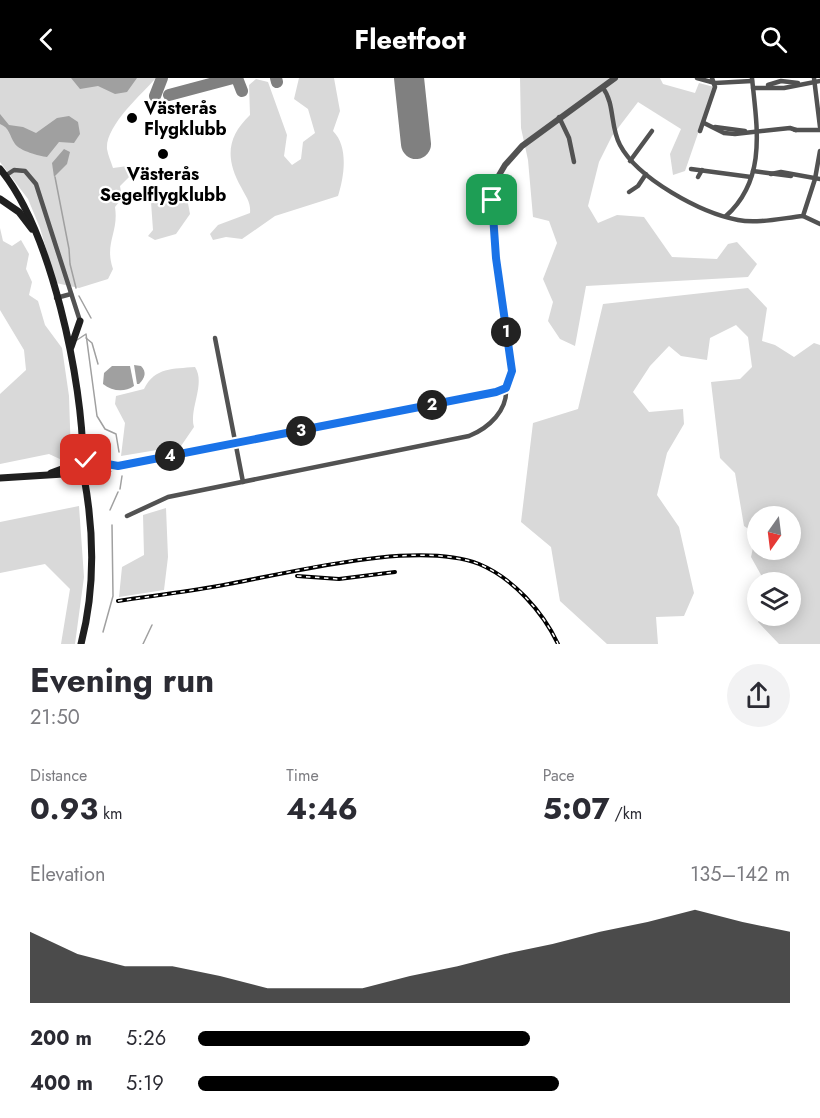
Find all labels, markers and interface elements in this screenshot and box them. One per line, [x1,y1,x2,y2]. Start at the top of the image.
text: Fleetfoot [354,20,466,59]
icon: back [30,23,63,56]
icon: search [757,23,790,56]
place label: Västerås Flygklubb [143,95,227,142]
marker: Västerås Flygklubb [125,111,139,125]
marker: Västerås Segelflygklubb [156,147,170,161]
place label: Västerås Segelflygklubb [100,161,226,208]
pin [466,174,517,225]
icon: arrive [475,183,508,216]
pin: 1 [491,317,521,347]
text: 1 [502,320,510,343]
pin: 2 [417,390,447,420]
text: 2 [427,393,437,416]
pin: 3 [286,416,316,446]
text: 3 [296,419,306,442]
pin [60,434,111,485]
pin: 4 [155,441,185,471]
icon: check [69,443,102,476]
text: 4 [164,444,176,467]
north arrow [747,506,801,560]
map controls [747,506,801,626]
button: layers [747,572,801,626]
text: Evening run [30,657,214,704]
button: share [727,664,790,727]
text: 21:50 [30,703,80,732]
text: Distance [30,764,87,787]
text: Time [286,764,319,787]
text: Pace [543,764,575,787]
text: 0.93 [30,787,98,830]
text: 4:46 [286,787,358,830]
text: 5:07 [543,787,610,830]
text: km [98,802,123,825]
text: /km [610,802,642,825]
text: Elevation [30,860,105,889]
text: 135–142 m [690,860,790,889]
text: 200 m [30,1024,92,1053]
text: 5:26 [126,1024,166,1053]
text: 400 m [30,1069,93,1098]
text: 5:19 [126,1069,164,1098]

